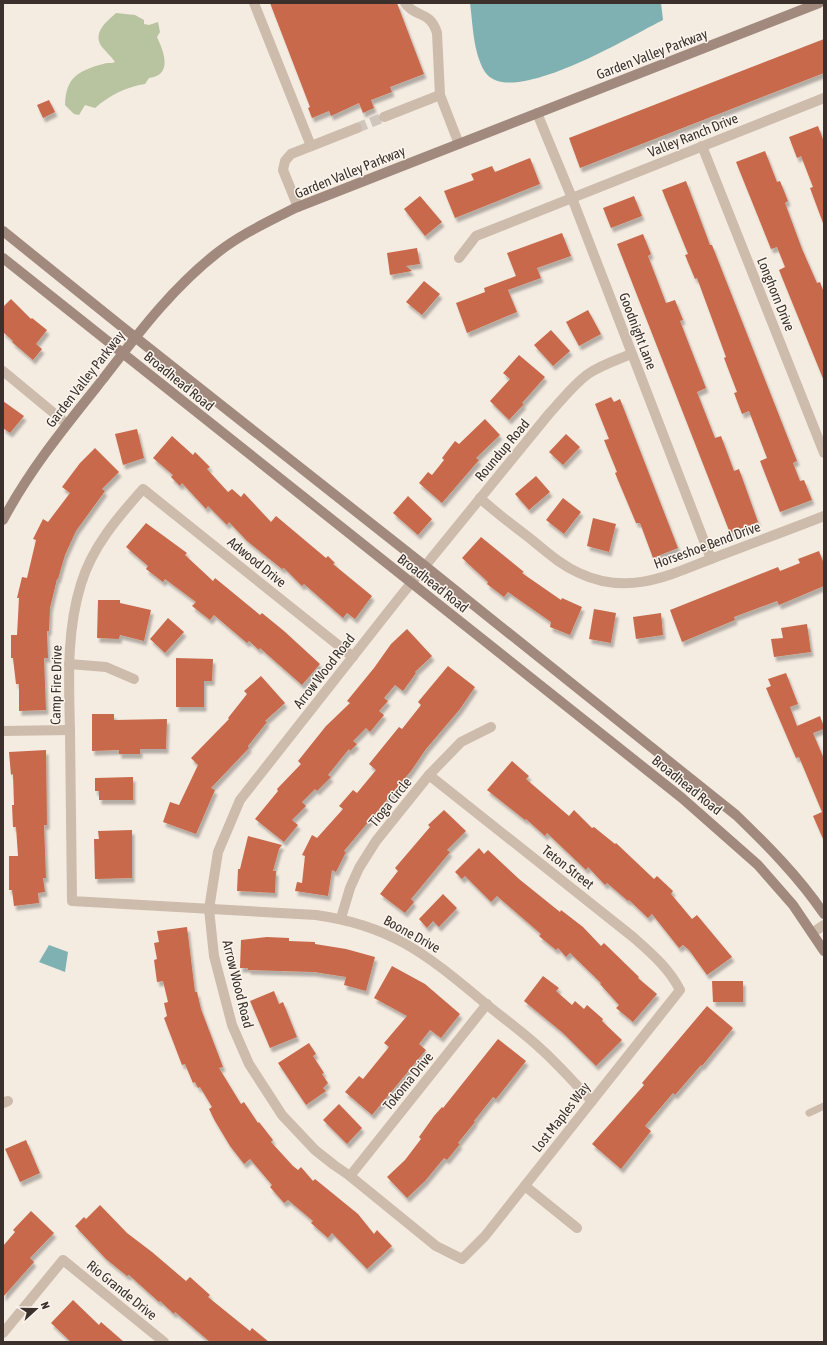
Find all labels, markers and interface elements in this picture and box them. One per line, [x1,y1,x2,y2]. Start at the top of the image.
street label: Garden Valley Parkway [594,25,710,83]
street label: Valley Ranch Drive [646,110,740,160]
street label: Garden Valley Parkway [292,142,408,201]
street label: Longhorn Drive [754,255,798,333]
street label: Goodnight Lane [616,290,660,372]
street label: Garden Valley Parkway [42,327,128,430]
street label: Broadhead Road [141,348,217,414]
street label: Roundup Road [472,416,532,484]
street label: Horseshoe Bend Drive [652,518,762,572]
street label: Adwood Drive [225,534,289,590]
street label: Broadhead Road [394,550,472,616]
street label: Arrow Wood Road [290,631,358,711]
street label: Camp Fire Drive [47,645,65,725]
street label: Broadhead Road [649,752,725,818]
street label: Tioga Circle [365,774,415,830]
street label: Teton Street [539,842,597,892]
street label: Boone Drive [381,912,443,956]
street label: Arrow Wood Road [219,938,257,1030]
street label: Tokoma Drive [380,1049,436,1113]
street label: Lost Maples Way [529,1079,593,1155]
street label: Rio Grande Drive [84,1257,160,1323]
north arrow [16,1289,56,1329]
text: N [39,1300,52,1311]

